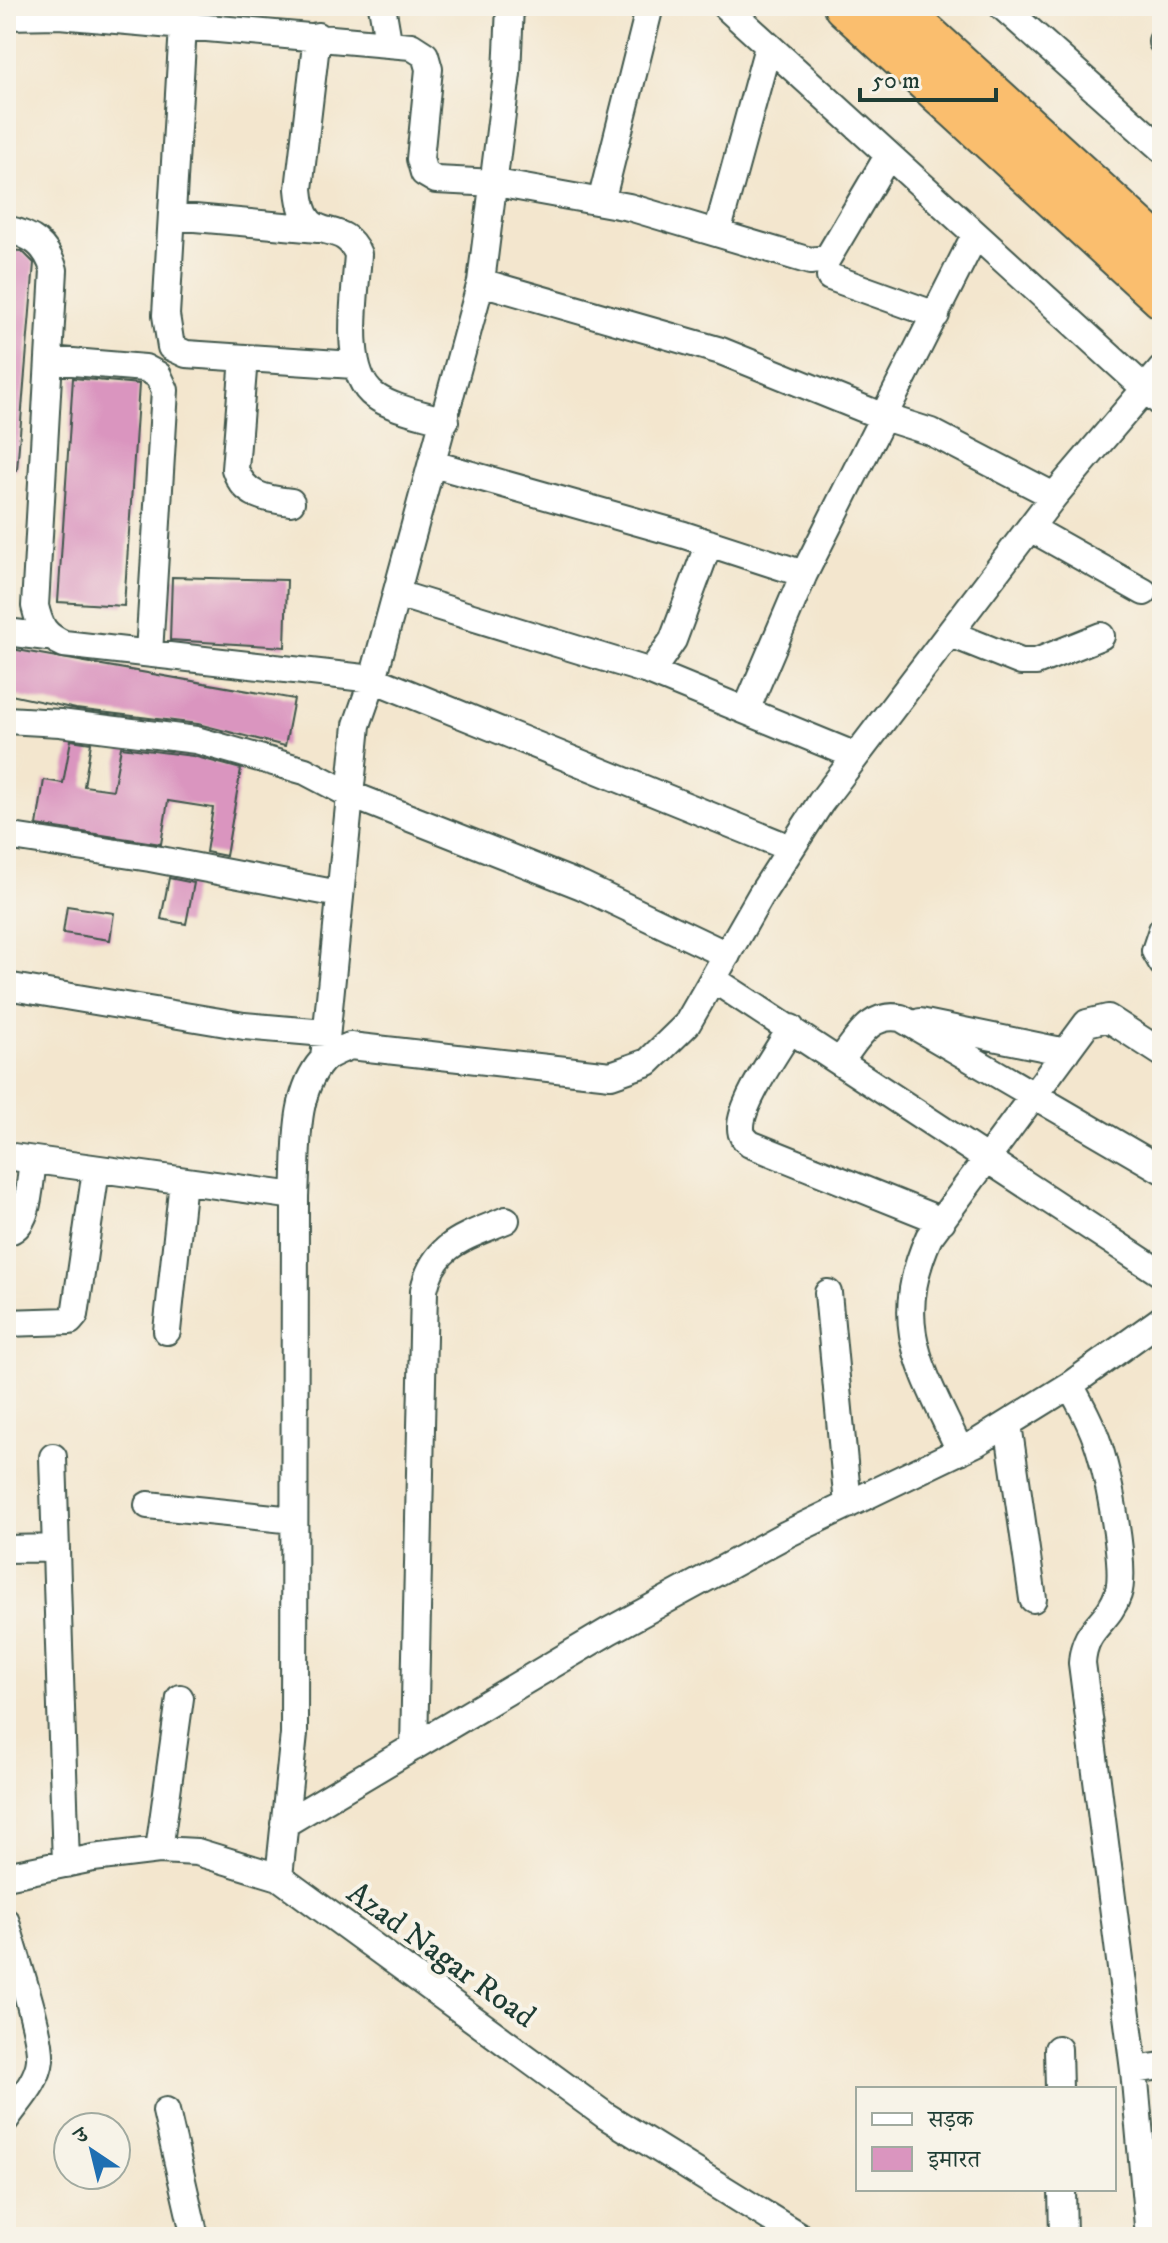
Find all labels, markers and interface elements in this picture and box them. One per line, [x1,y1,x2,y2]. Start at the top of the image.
scale bar [860,52,996,102]
text: 50 m [872,66,920,96]
street label: Azad Nagar Road [338,1874,543,2038]
legend [856,2087,1116,2191]
text: सड़क [927,2105,975,2135]
north arrow [52,2111,132,2191]
text: उ [67,2121,95,2151]
text: इमारत [927,2145,981,2175]

